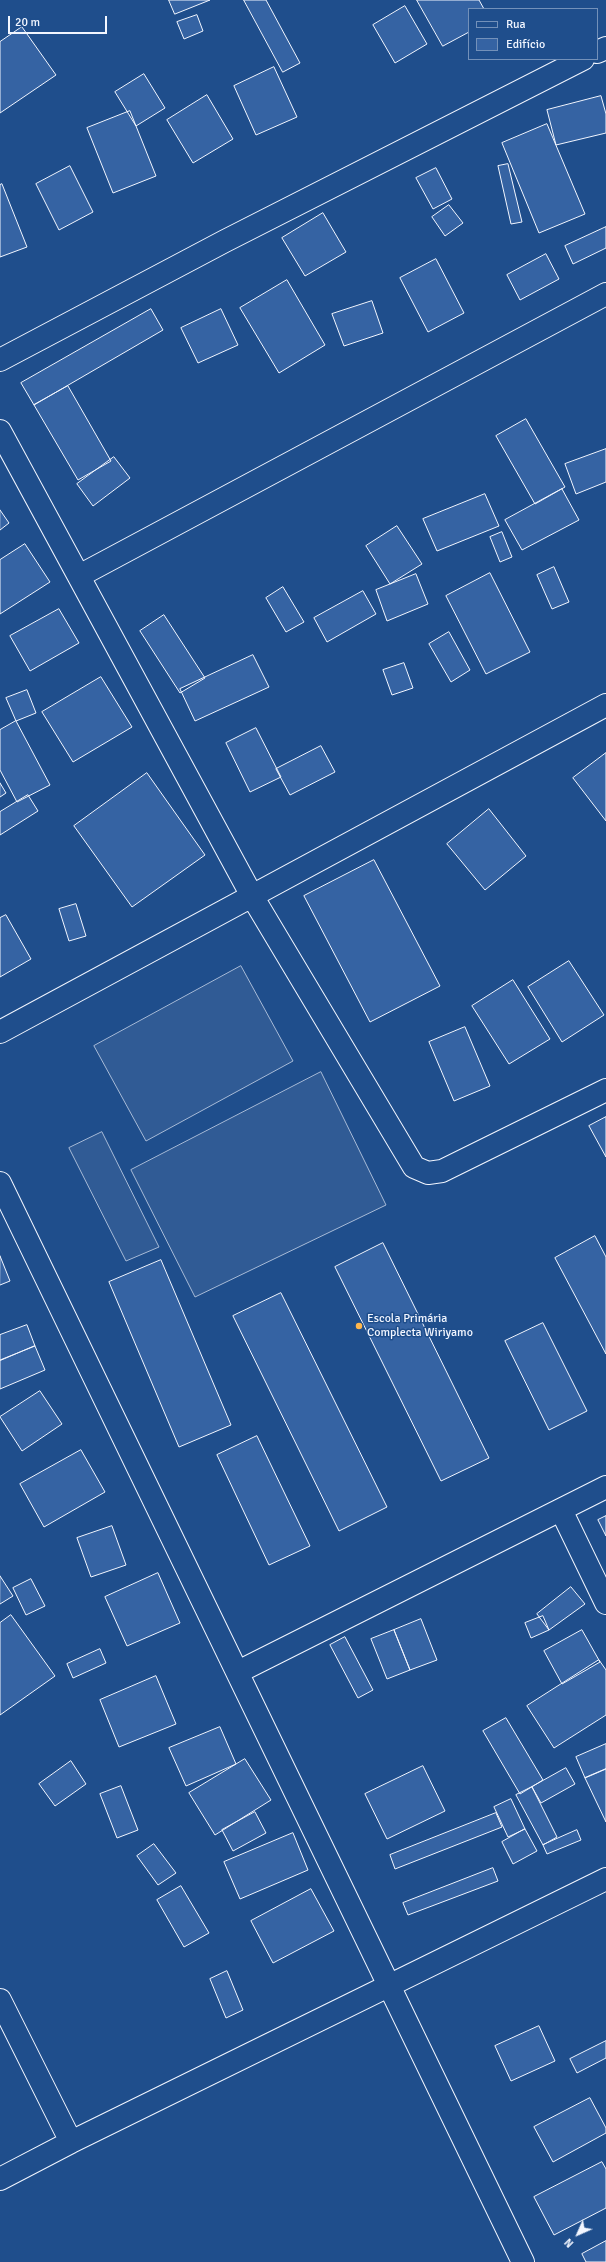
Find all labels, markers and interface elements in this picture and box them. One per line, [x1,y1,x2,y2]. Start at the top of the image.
scale bar [10,8,109,34]
legend [468,8,598,60]
text: 20 m [15,15,40,30]
text: Rua [506,17,526,32]
text: Edifício [506,37,545,52]
place label: Escola Primária Complecta Wiriyamo [367,1312,473,1340]
marker: Escola Primária Complecta Wiriyamo [354,1321,364,1331]
north arrow [558,2214,598,2254]
text: N [562,2236,576,2250]

